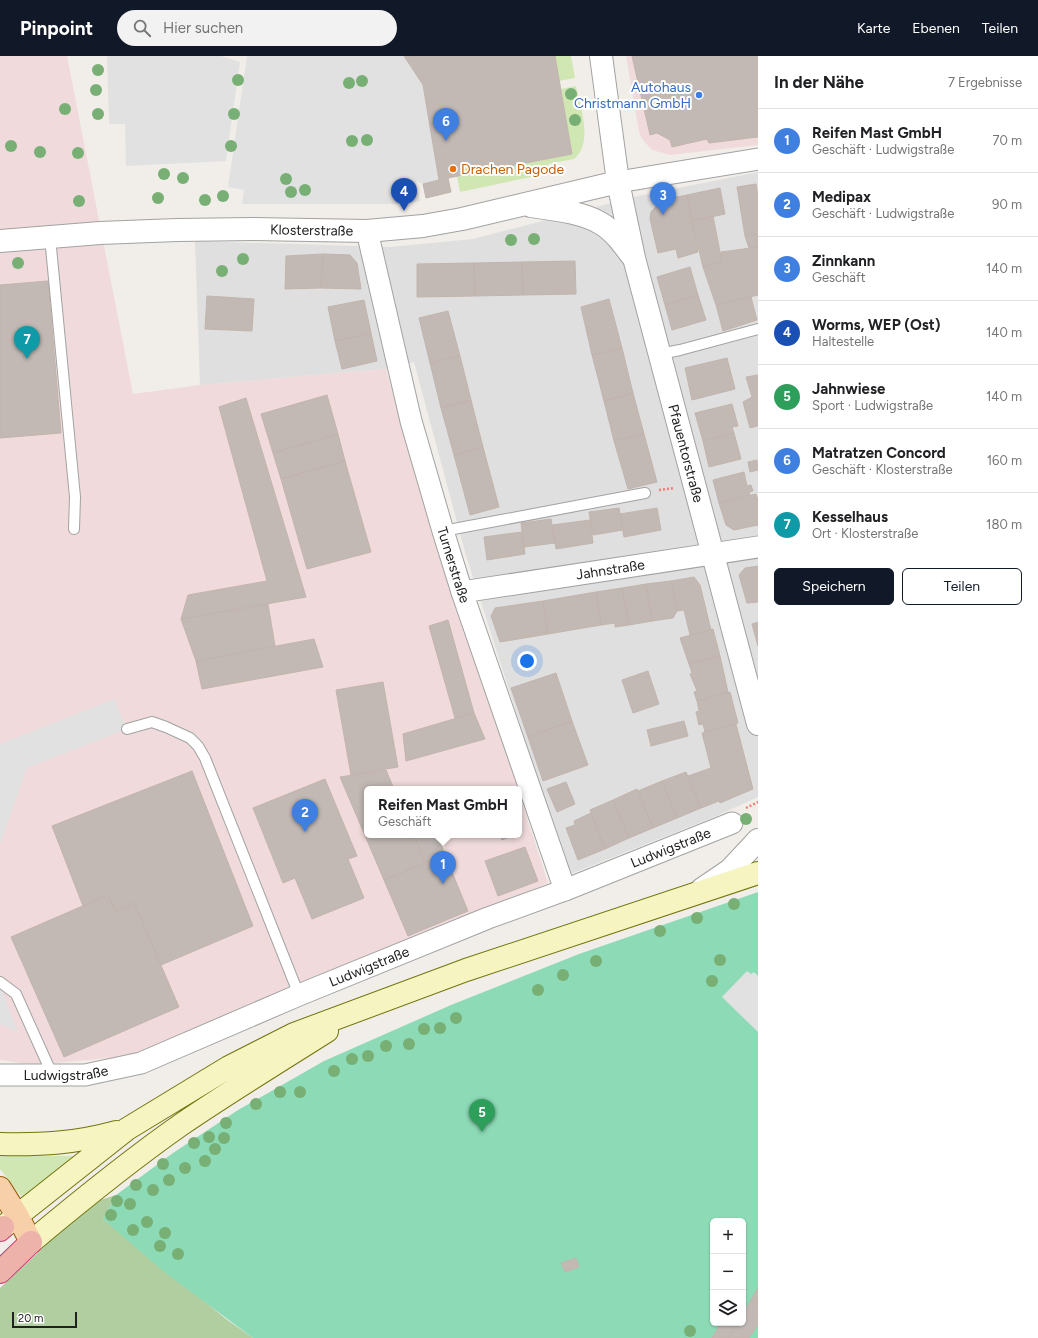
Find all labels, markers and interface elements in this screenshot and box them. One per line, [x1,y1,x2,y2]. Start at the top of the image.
search box [117,10,397,46]
text: Pinpoint [20,17,93,40]
icon: search [131,17,153,39]
text: Hier suchen [163,19,243,37]
text: Karte [857,20,890,37]
text: Ebenen [912,20,960,37]
text: Teilen [982,20,1018,37]
text: In der Nähe [774,72,864,92]
text: 7 Ergebnisse [948,75,1022,90]
place label: Autohaus Christmann GmbH [574,79,691,112]
marker: Autohaus Christmann GmbH [694,90,704,100]
pin: 6 [433,108,459,141]
text: Reifen Mast GmbH [812,124,942,142]
text: 1 [784,133,790,148]
text: 70 m [992,133,1022,148]
text: Geschäft · Ludwigstraße [812,142,954,157]
place label: Drachen Pagode [461,161,564,178]
marker: Drachen Pagode [448,164,458,174]
pin: 4 [391,178,417,211]
pin: 3 [650,182,676,215]
text: Medipax [812,188,871,206]
text: 2 [783,197,791,212]
text: 90 m [992,197,1022,212]
text: Geschäft · Ludwigstraße [812,206,954,221]
street label: Klosterstraße [270,221,354,239]
text: Zinnkann [812,252,875,270]
text: 3 [783,261,791,276]
text: 140 m [986,261,1022,276]
text: Geschäft [812,270,866,285]
text: Worms, WEP (Ost) [812,316,941,334]
text: 4 [783,325,791,340]
text: 140 m [986,325,1022,340]
pin: 7 [14,326,40,359]
text: Haltestelle [812,334,874,349]
text: Jahnwiese [812,380,885,398]
text: 5 [783,389,791,404]
text: 140 m [986,389,1022,404]
text: Sport · Ludwigstraße [812,398,933,413]
street label: Pfauentorstraße [665,402,707,505]
text: Matratzen Concord [812,444,946,462]
text: 6 [783,453,791,468]
text: 160 m [987,453,1022,468]
text: Geschäft · Klosterstraße [812,462,953,477]
text: Kesselhaus [812,508,888,526]
text: 7 [783,517,791,532]
text: 180 m [986,517,1022,532]
street label: Turnerstraße [434,525,474,606]
text: Ort · Klosterstraße [812,526,918,541]
street label: Jahnstraße [575,556,646,583]
button: Speichern [774,568,894,605]
button: Teilen [902,568,1022,605]
your location [517,651,537,671]
popup [364,786,522,838]
text: Reifen Mast GmbH [378,796,508,814]
pin: 2 [292,799,318,832]
text: Geschäft [378,814,432,829]
street label: Ludwigstraße [628,824,713,871]
pin: 1 [430,851,456,884]
street label: Ludwigstraße [327,942,412,990]
street label: Ludwigstraße [23,1062,110,1084]
pin: 5 [469,1099,495,1132]
map controls [710,1218,746,1326]
button: + [710,1218,746,1254]
button: − [710,1254,746,1290]
button: layers [710,1290,746,1326]
scale bar [12,1310,77,1329]
text: 20 m [18,1312,43,1325]

